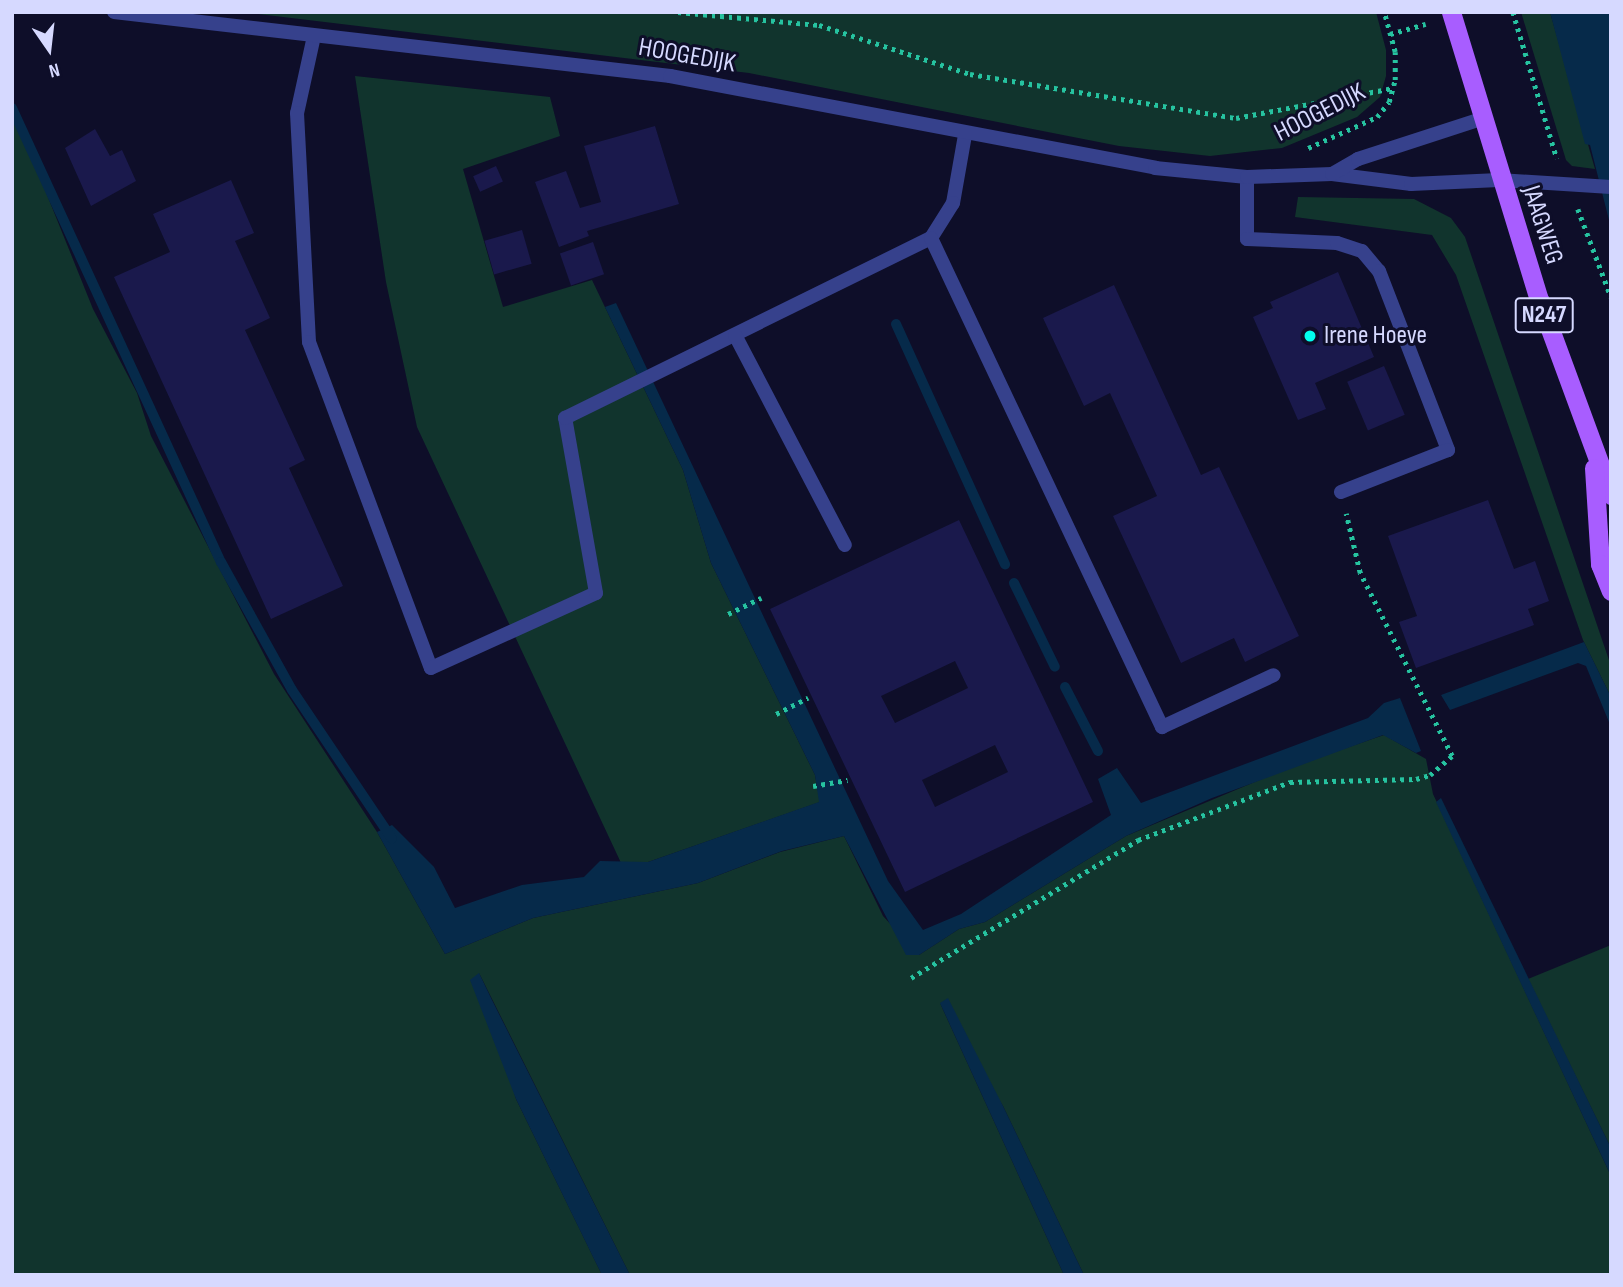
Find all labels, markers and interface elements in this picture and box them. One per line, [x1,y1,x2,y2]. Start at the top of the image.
north arrow [14,14,84,84]
street label: HOOGEDIJK [636,32,738,80]
text: N [46,57,62,82]
street label: HOOGEDIJK [1269,77,1371,149]
street label: JAAGWEG [1515,182,1569,268]
road number: N247 [1514,294,1574,336]
place label: Irene Hoeve [1324,320,1427,352]
marker: Irene Hoeve [1302,328,1318,344]

